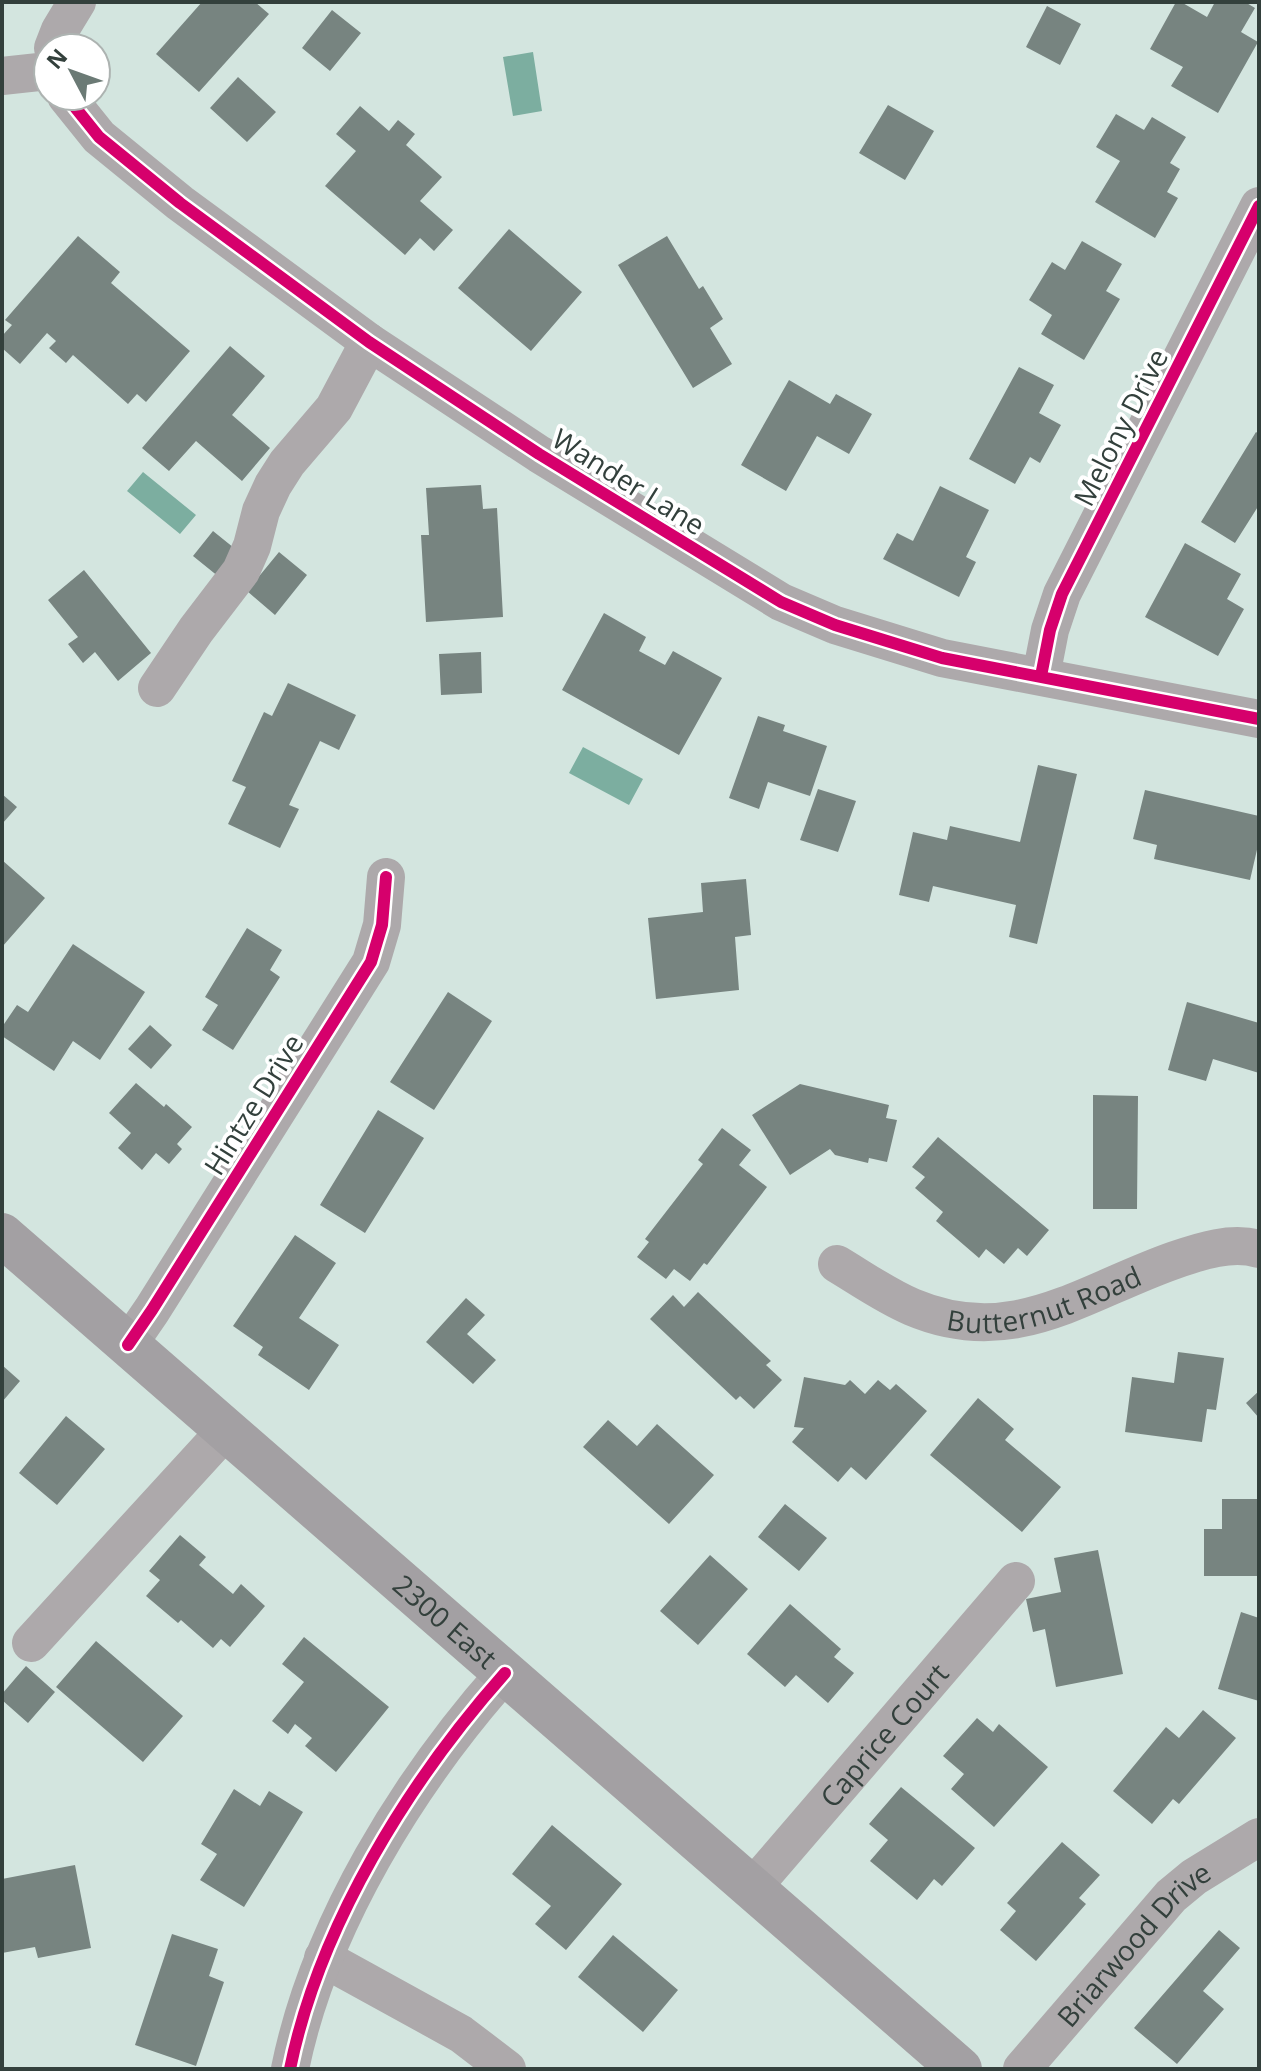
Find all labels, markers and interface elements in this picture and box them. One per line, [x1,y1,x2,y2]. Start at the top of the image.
north arrow [32,32,112,112]
text: N [39,42,73,75]
street label: Melony Drive [1064,342,1176,512]
street label: Wander Lane [545,419,713,543]
street label: Hintze Drive [195,1026,311,1182]
street label: Butternut Road [944,1256,1147,1341]
street label: 2300 East [386,1565,505,1677]
street label: Caprice Court [811,1655,956,1815]
street label: Briarwood Drive [1048,1853,1217,2034]

